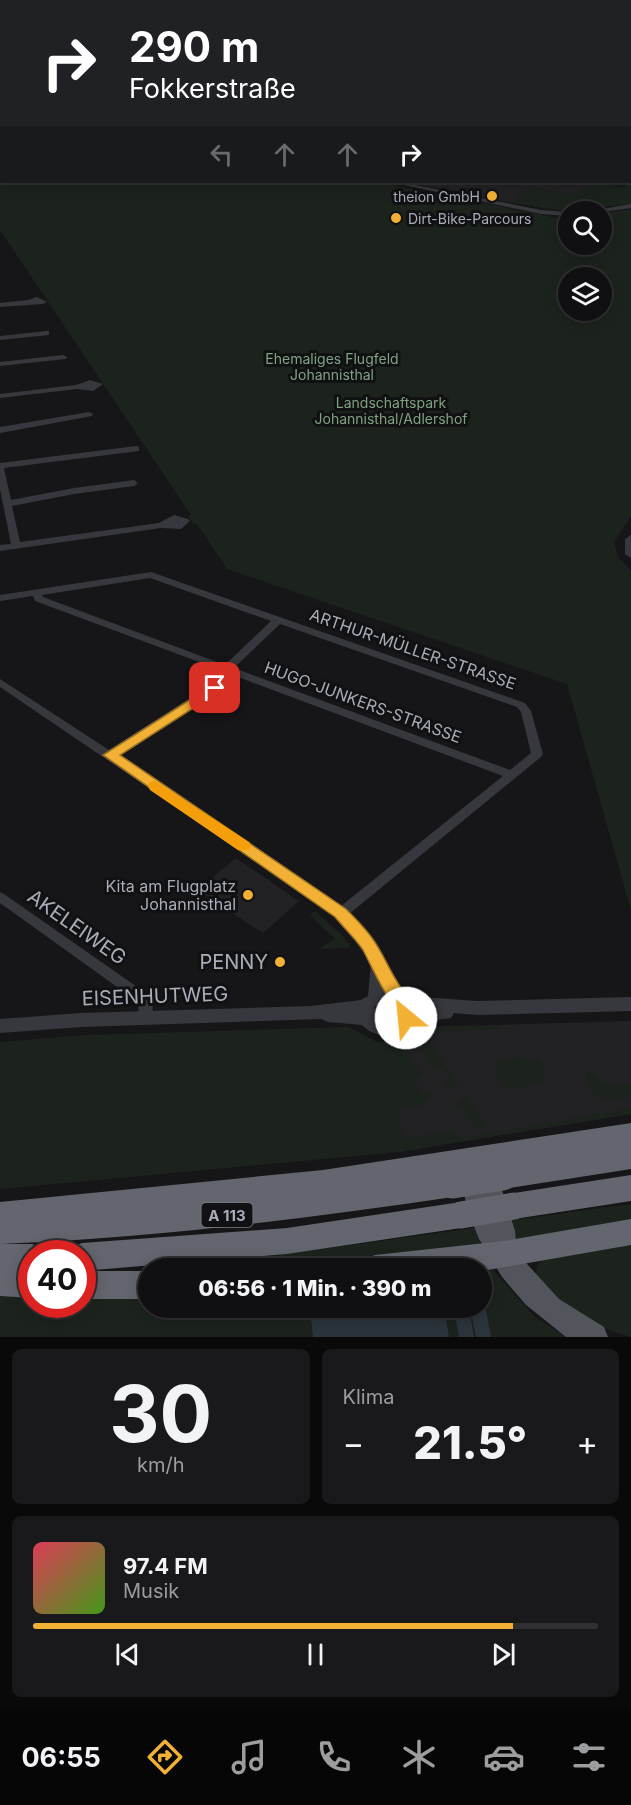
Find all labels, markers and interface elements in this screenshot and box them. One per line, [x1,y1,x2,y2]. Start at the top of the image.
text: 290 m [129,21,259,72]
icon: right [30,24,108,102]
text: Fokkerstraße [129,72,296,105]
icon: left [205,138,238,171]
icon: ahead [268,138,301,171]
icon: ahead [331,138,364,171]
icon: right [394,138,427,171]
place label: theion GmbH [393,188,480,205]
marker: theion GmbH [485,189,499,203]
map controls [558,201,612,321]
button: search [558,201,612,255]
place label: Dirt-Bike-Parcours [408,210,531,227]
marker: Dirt-Bike-Parcours [389,211,403,225]
button: layers [558,267,612,321]
park label: Ehemaliges Flugfeld Johannisthal [265,350,399,383]
park label: Landschaftspark Johannisthal/Adlershof [315,394,467,427]
street label: ARTHUR-MÜLLER-STRASSE [307,604,519,694]
street label: HUGO-JUNKERS-STRASSE [262,657,464,747]
pin [189,662,240,713]
icon: arrive [198,671,231,704]
place label: Kita am Flugplatz Johannisthal [106,876,236,914]
street label: AKELEIWEG [23,884,131,970]
marker: Kita am Flugplatz Johannisthal [241,888,255,902]
place label: PENNY [199,950,268,974]
marker: PENNY [273,955,287,969]
street label: EISENHUTWEG [81,981,229,1011]
position arrow [374,986,438,1050]
road number: A 113 [202,1203,252,1227]
speed limit sign: 40 [18,1240,96,1318]
text: 06:56 · 1 Min. · 390 m [199,1275,431,1301]
text: 30 [109,1366,212,1461]
text: Klima [343,1385,394,1409]
text: 21.5° [413,1415,527,1470]
text: − [343,1423,364,1463]
text: + [576,1423,598,1463]
text: km/h [137,1453,185,1477]
text: 97.4 FM [123,1553,208,1579]
text: Musik [123,1579,179,1603]
icon: previous [111,1638,144,1671]
icon: pause [299,1638,332,1671]
icon: next [487,1638,520,1671]
icon: directions [144,1736,186,1778]
icon: music [228,1736,270,1778]
icon: phone [313,1736,355,1778]
icon: climate [398,1736,440,1778]
icon: car [483,1736,525,1778]
icon: filters [568,1736,610,1778]
text: 06:55 [21,1741,101,1774]

